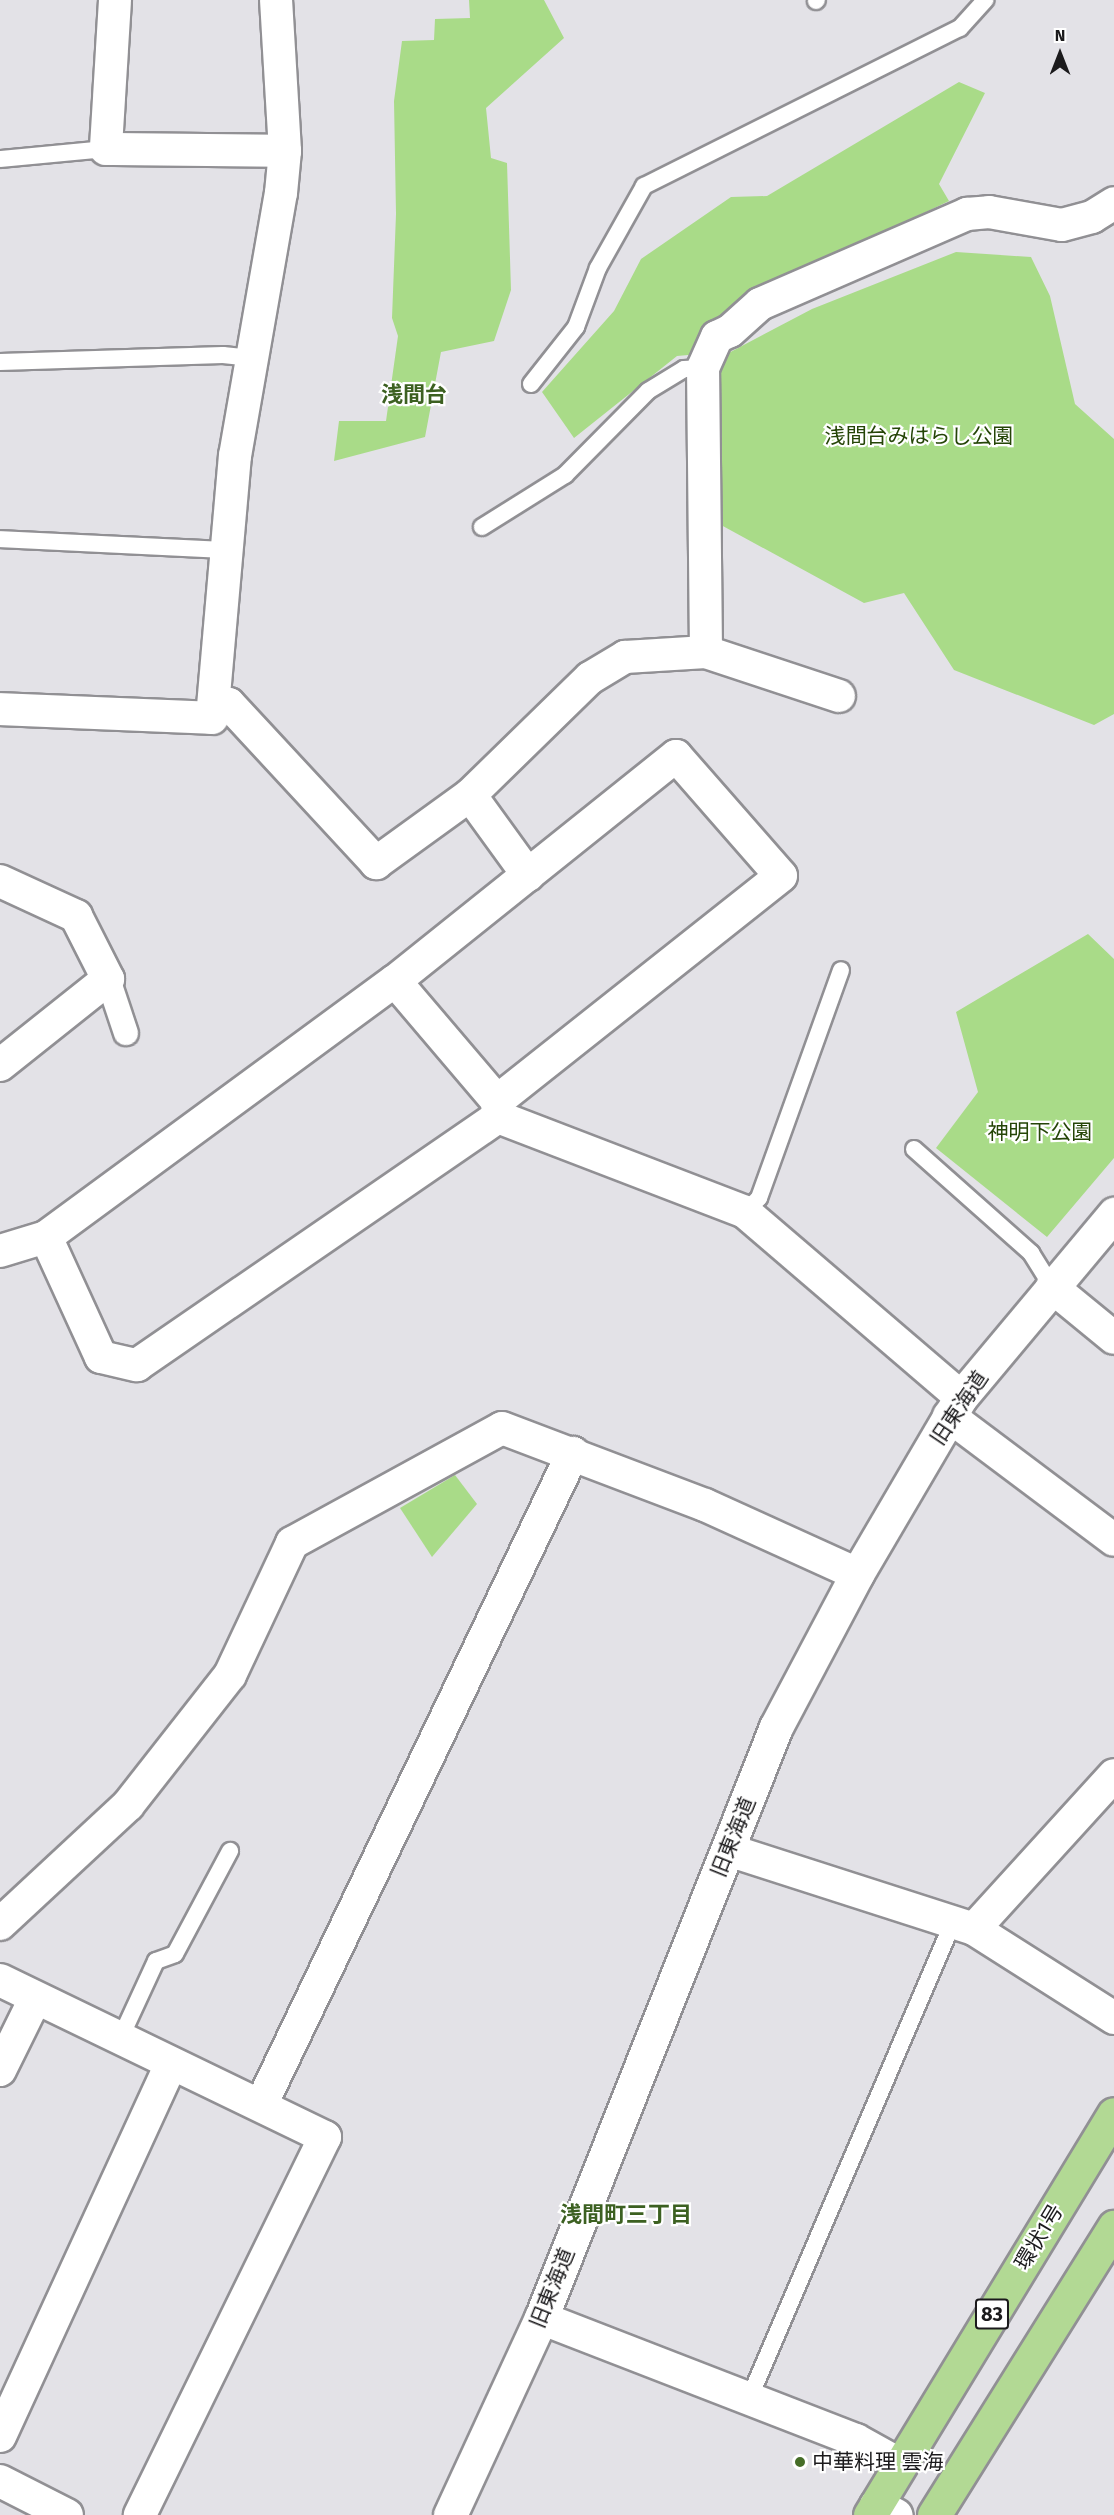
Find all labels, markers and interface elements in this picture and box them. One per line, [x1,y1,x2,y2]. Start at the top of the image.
north arrow [1030,24,1090,84]
text: N [1055,26,1065,45]
district label: 浅間台 [381,382,447,408]
park label: 浅間台みはらし公園 [825,423,1013,449]
park label: 神明下公園 [988,1119,1092,1145]
street label: 旧東海道 [925,1366,993,1450]
street label: 旧東海道 [706,1793,760,1881]
street label: 環状1号 [1010,2200,1068,2274]
district label: 浅間町三丁目 [560,2202,692,2228]
street label: 旧東海道 [525,2244,579,2332]
road number: 83 [974,2297,1010,2331]
place label: 中華料理 雲海 [812,2449,944,2475]
marker: 中華料理 雲海 [793,2455,807,2469]

